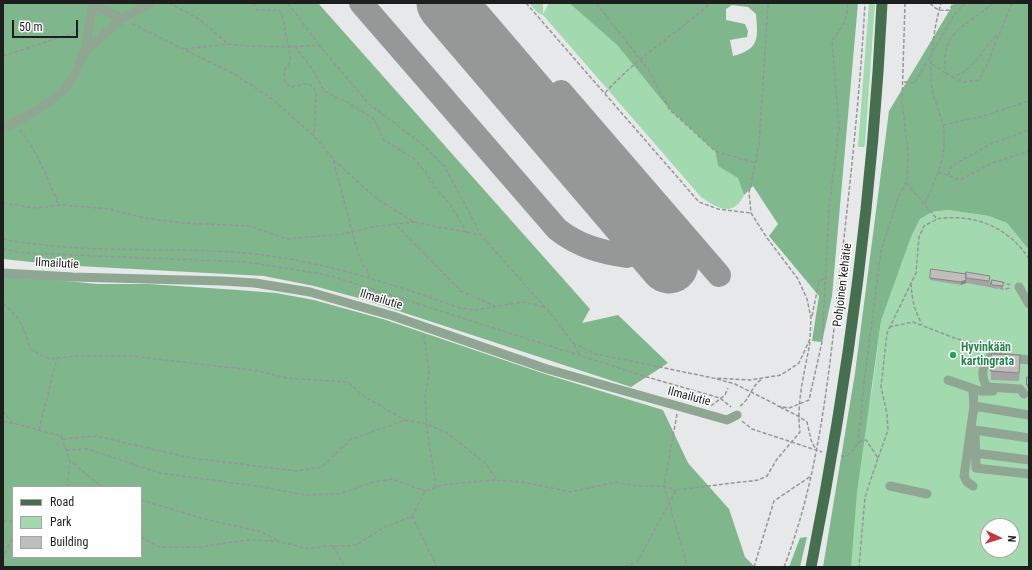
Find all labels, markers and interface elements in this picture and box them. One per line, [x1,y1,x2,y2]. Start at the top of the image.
scale bar [14,12,80,38]
text: 50 m [19,20,43,34]
street label: Pohjoinen kehätie [831,242,855,328]
street label: Ilmailutie [35,256,79,272]
street label: Ilmailutie [358,287,404,313]
place label: Hyvinkään kartingrata [961,341,1014,369]
marker: Hyvinkään kartingrata [948,350,958,360]
street label: Ilmailutie [666,384,712,410]
legend [12,486,142,558]
text: Road [50,495,74,509]
text: Park [50,515,71,529]
north arrow [980,518,1020,558]
text: Building [50,535,88,549]
text: N [1005,535,1018,543]

